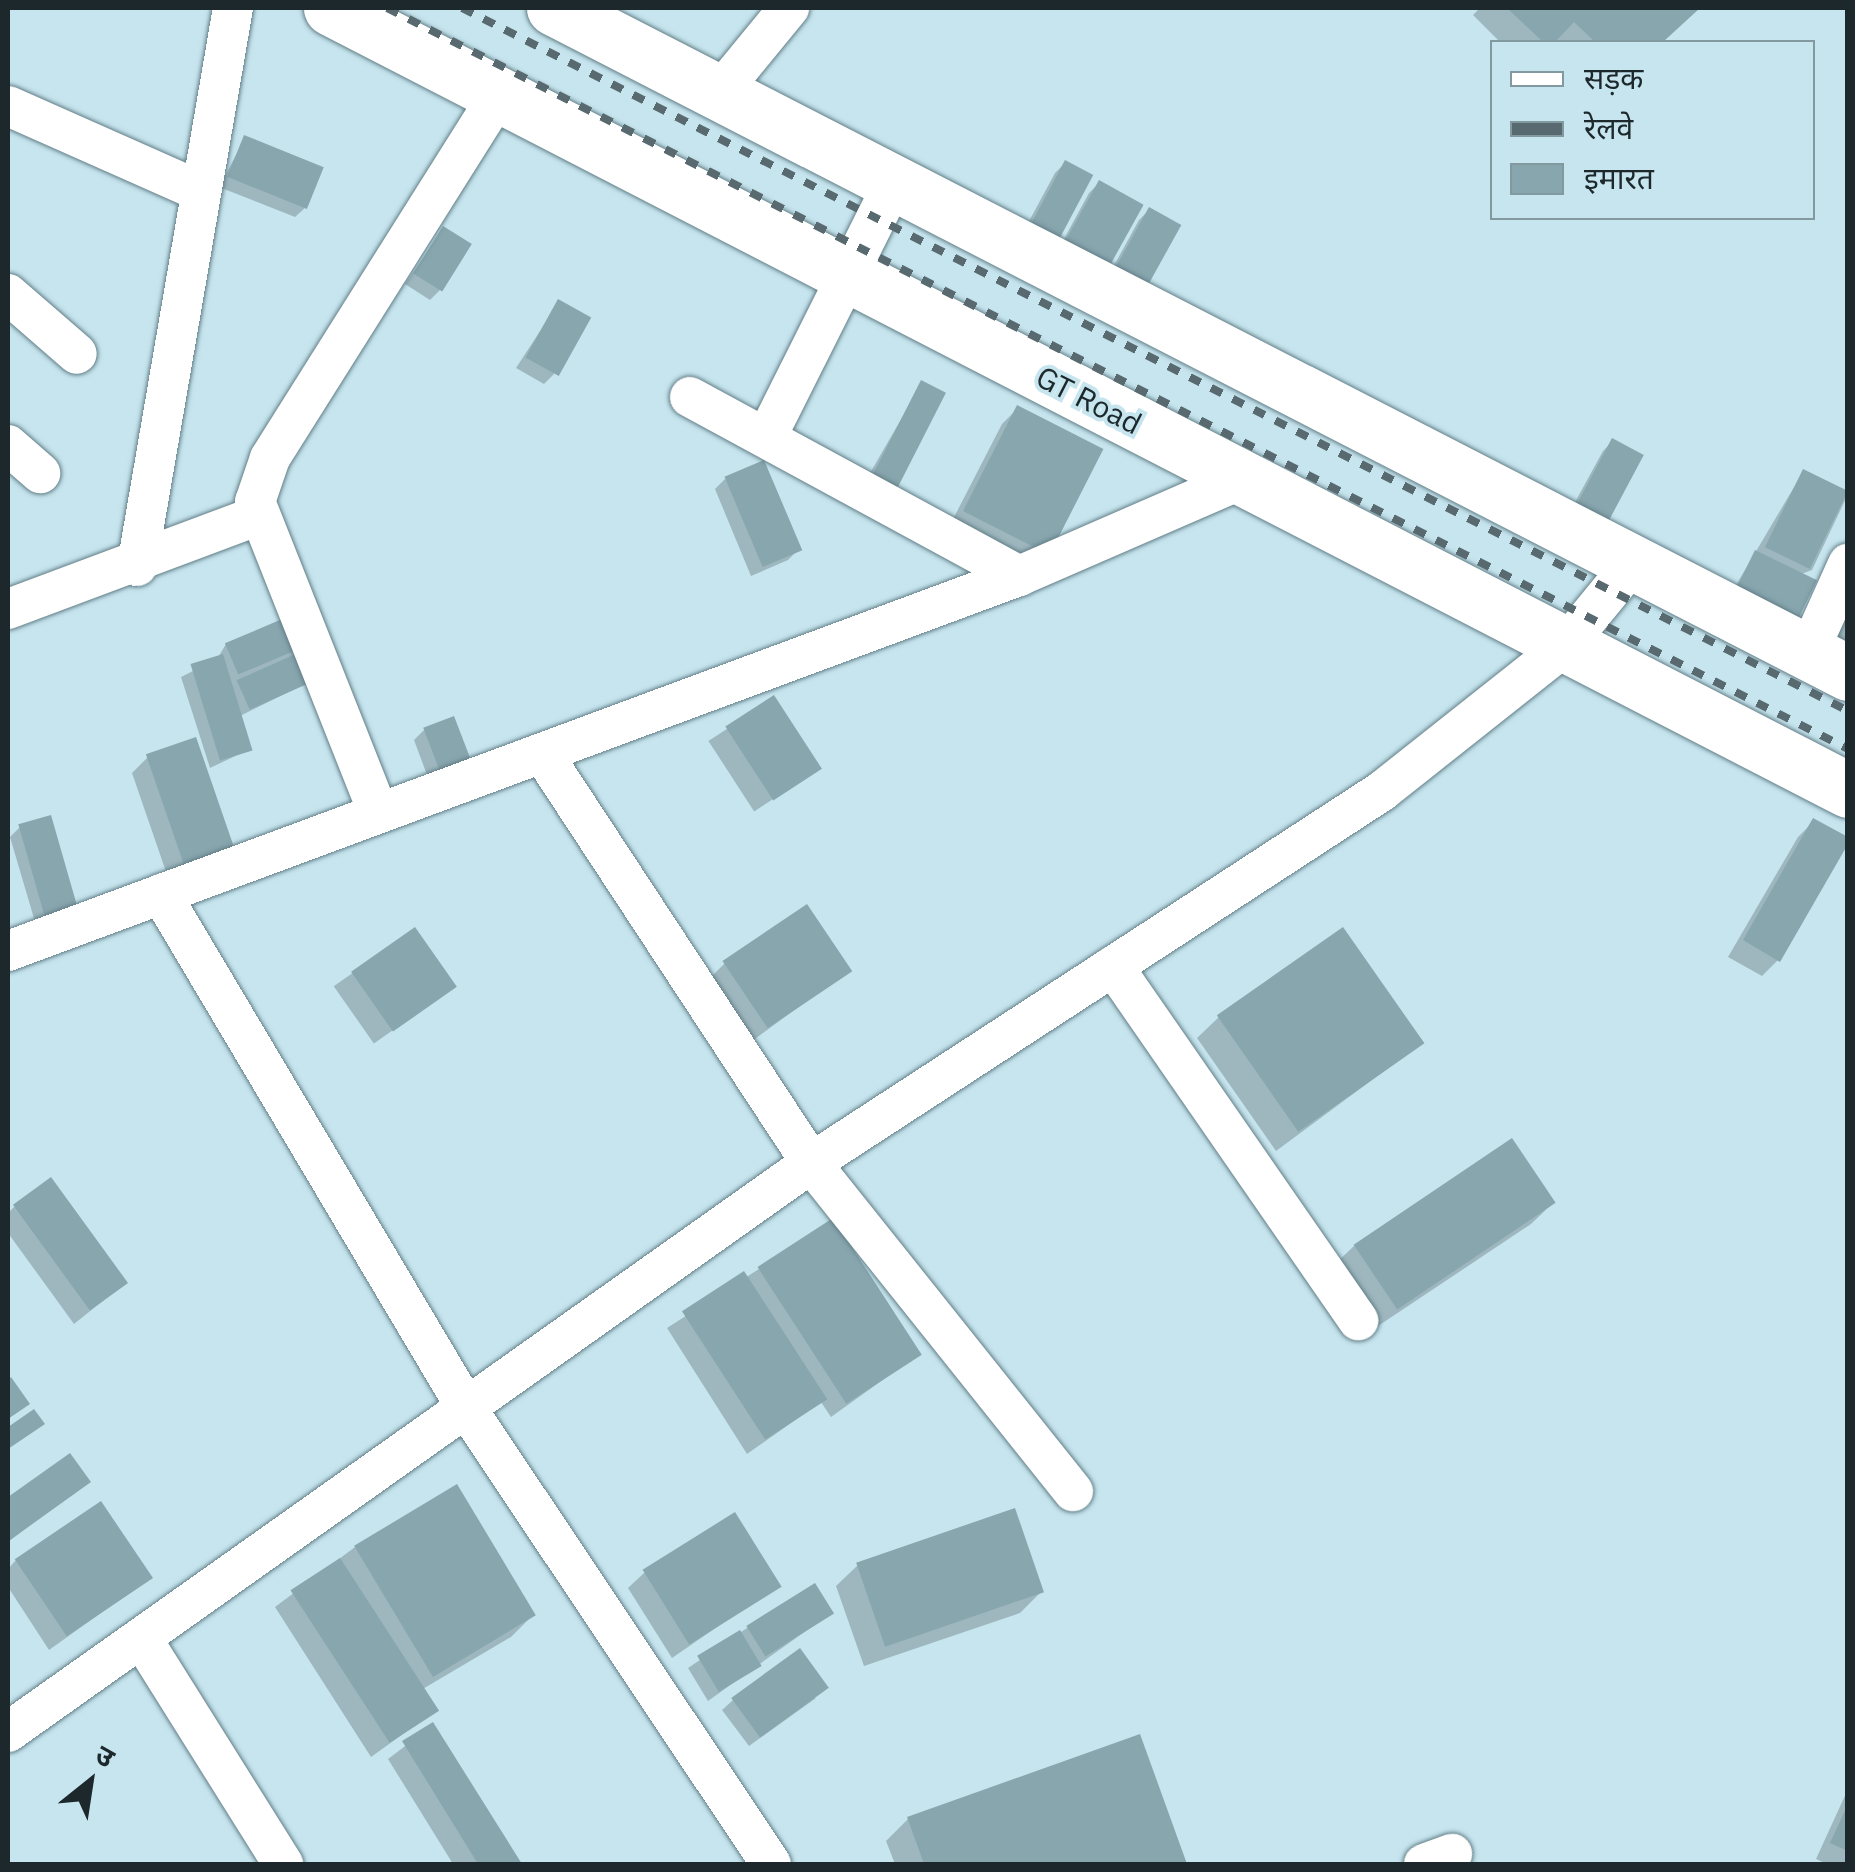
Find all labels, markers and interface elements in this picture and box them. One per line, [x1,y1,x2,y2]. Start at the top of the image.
legend [1490,40,1815,220]
text: सड़क [1584,58,1643,97]
text: रेलवे [1584,108,1633,147]
text: इमारत [1584,158,1654,197]
street label: GT Road [1031,358,1147,442]
north arrow [40,1732,140,1832]
text: उ [89,1735,122,1776]

